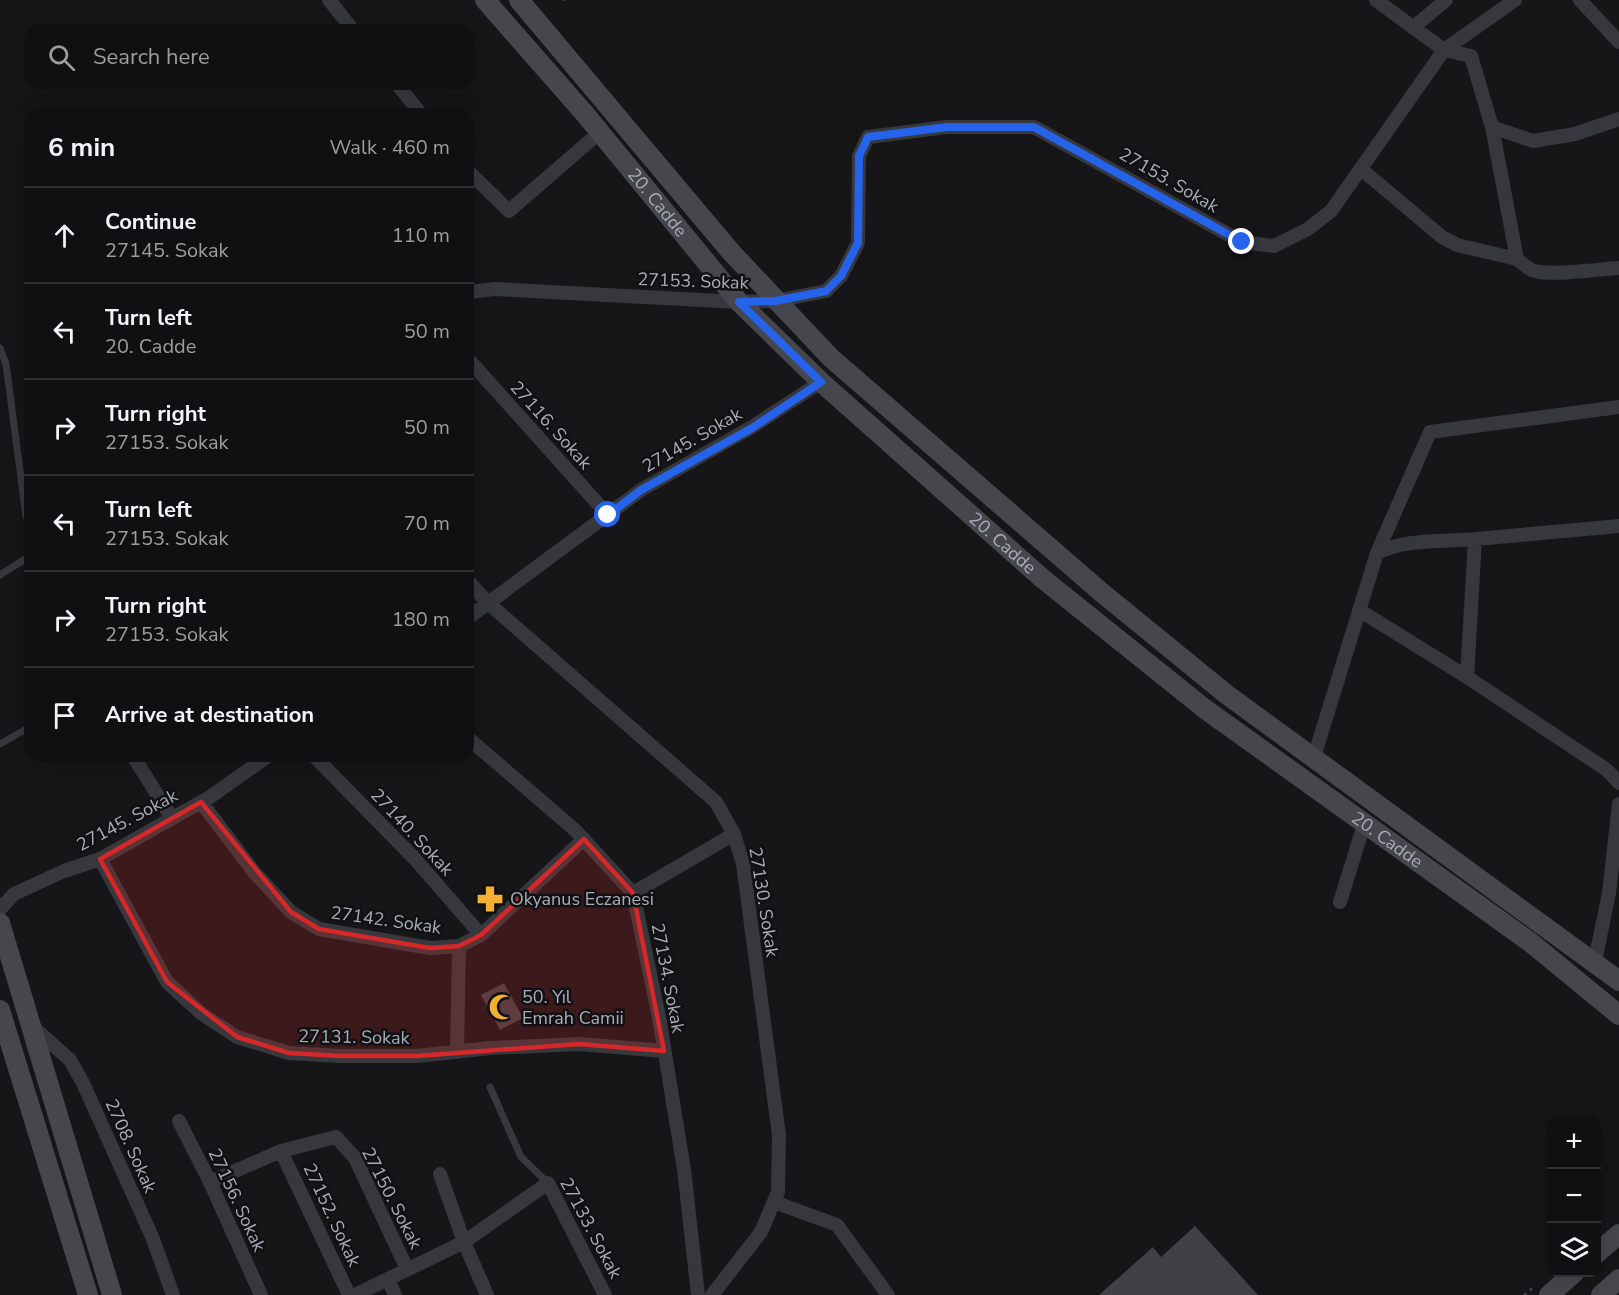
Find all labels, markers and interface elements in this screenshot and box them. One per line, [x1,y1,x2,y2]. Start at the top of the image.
search box [24,24,474,90]
icon: search [45,41,78,74]
text: Search here [93,42,210,72]
text: 6 min [48,130,115,165]
text: Walk · 460 m [330,134,450,161]
street label: 27153. Sokak [1115,142,1224,219]
street label: 20. Cadde [622,163,693,242]
text: Continue [105,207,196,237]
icon: ahead [48,219,81,252]
text: 110 m [392,222,450,249]
route end [1228,228,1254,254]
text: 27145. Sokak [105,237,229,264]
street label: 27153. Sokak [637,267,750,295]
text: Turn left [105,303,192,333]
icon: left [48,315,81,348]
text: 50 m [404,318,450,345]
text: 20. Cadde [105,333,196,360]
street label: 27116. Sokak [505,376,598,475]
text: Turn right [105,399,206,429]
street label: 27145. Sokak [638,401,747,478]
icon: right [48,411,81,444]
text: 50 m [404,414,450,441]
text: 27153. Sokak [105,429,229,456]
text: Turn left [105,495,192,525]
route start [594,501,620,527]
icon: left [48,507,81,540]
street label: 20. Cadde [964,507,1041,579]
text: 70 m [404,510,450,537]
text: 27153. Sokak [105,525,229,552]
text: Turn right [105,591,206,621]
icon: right [48,603,81,636]
text: 180 m [392,606,450,633]
text: 27153. Sokak [105,621,229,648]
icon: arrive [48,699,81,732]
text: Arrive at destination [105,700,314,730]
street label: 27145. Sokak [72,783,183,857]
street label: 27140. Sokak [365,783,459,882]
street label: 20. Cadde [1347,806,1428,873]
street label: 27130. Sokak [743,845,785,960]
pharmacy icon: Okyanus Eczanesi [475,884,505,914]
place label: Okyanus Eczanesi [510,887,654,911]
street label: 27142. Sokak [329,900,444,940]
street label: 27134. Sokak [646,921,691,1036]
place label: 50. Yıl Emrah Camii [522,985,624,1030]
mosque icon: 50. Yıl Emrah Camii [487,992,517,1022]
street label: 27131. Sokak [298,1024,411,1050]
street label: 2708. Sokak [100,1095,163,1198]
map controls [1547,1115,1601,1277]
button: + [1547,1115,1601,1169]
street label: 27150. Sokak [356,1143,428,1254]
street label: 27156. Sokak [203,1145,272,1256]
street label: 27152. Sokak [298,1160,367,1271]
button: − [1547,1169,1601,1223]
street label: 27133. Sokak [554,1173,628,1284]
button: layers [1547,1223,1601,1277]

